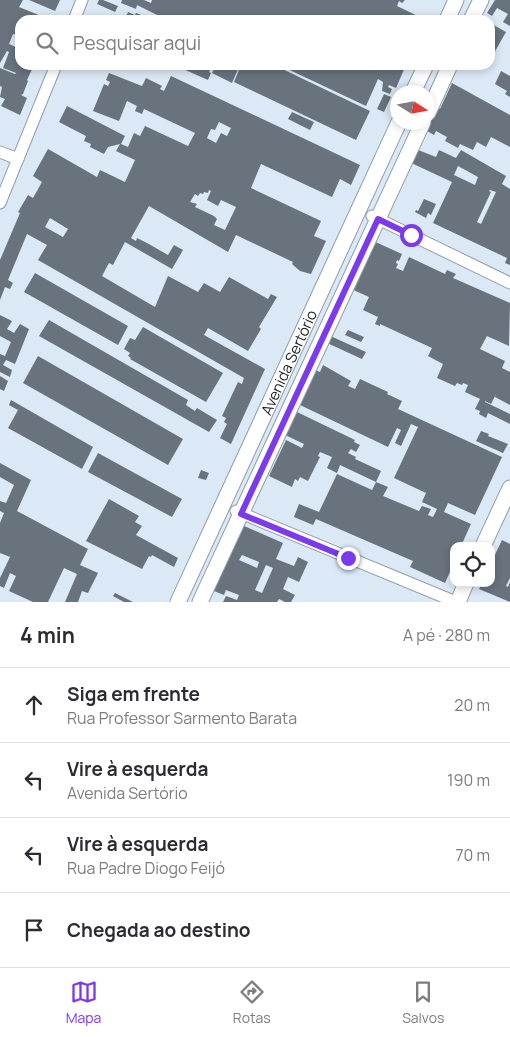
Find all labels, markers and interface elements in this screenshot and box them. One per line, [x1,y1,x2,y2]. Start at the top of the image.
search box [15,15,495,70]
icon: search [33,29,61,57]
text: Pesquisar aqui [73,30,201,56]
north arrow [390,85,435,130]
route start [400,224,423,247]
street label: Avenida Sertório [255,306,322,418]
map controls [450,542,495,587]
button: locate [450,542,495,587]
route end [337,547,360,570]
text: 4 min [20,621,75,649]
text: A pé · 280 m [403,624,490,646]
text: Siga em frente [67,681,200,707]
icon: ahead [20,691,48,719]
text: 20 m [454,694,490,716]
text: Rua Professor Sarmento Barata [67,707,297,729]
text: Vire à esquerda [67,756,208,782]
icon: left [20,766,48,794]
text: 190 m [447,769,490,791]
text: Avenida Sertório [67,782,188,804]
text: Vire à esquerda [67,831,208,857]
icon: left [20,841,48,869]
text: 70 m [455,844,490,866]
text: Rua Padre Diogo Feijó [67,857,225,879]
icon: arrive [20,916,48,944]
text: Chegada ao destino [67,917,250,943]
tab: Mapa [66,978,101,1027]
tab: Rotas [233,978,271,1027]
tab: Salvos [402,978,444,1027]

